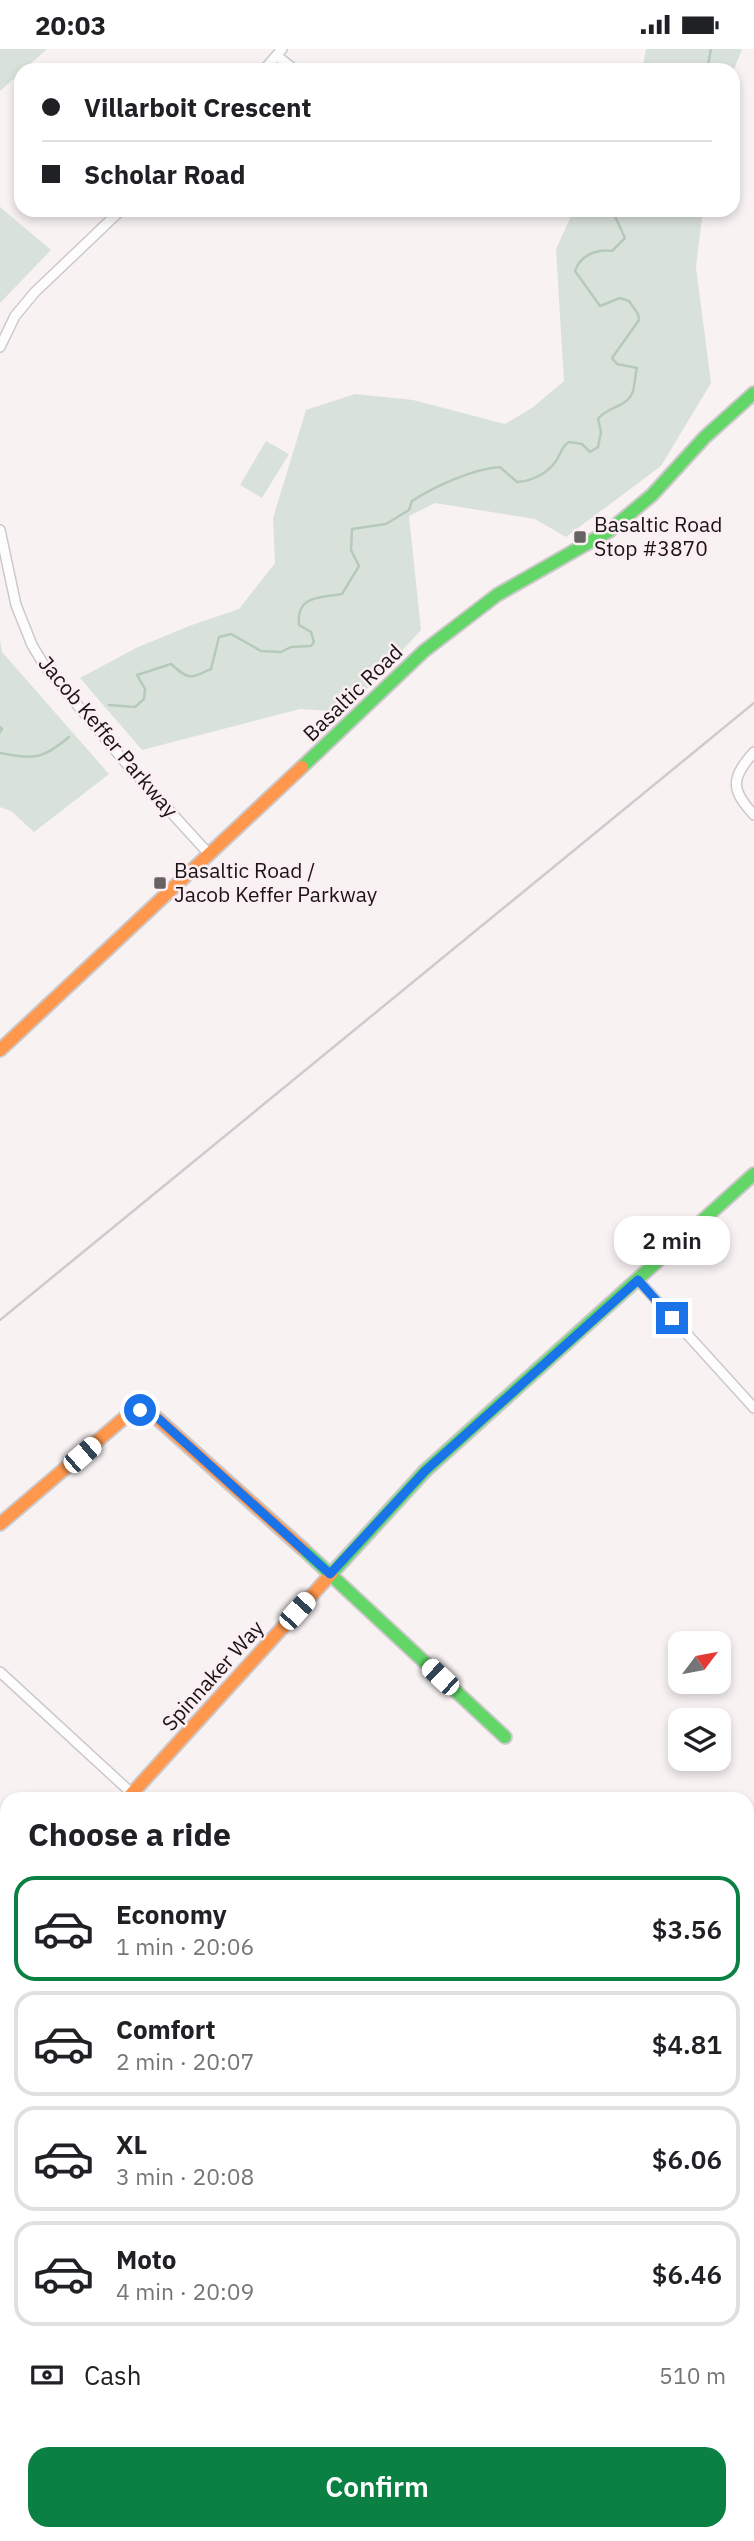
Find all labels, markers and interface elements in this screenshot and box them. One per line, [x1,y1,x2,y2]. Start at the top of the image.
text: 20:03 [35,8,106,42]
text: Villarboit Crescent [84,90,312,124]
text: Scholar Road [84,157,246,191]
place label: Basaltic Road Stop #3870 [594,510,722,562]
marker: Basaltic Road Stop #3870 [572,529,588,545]
street label: Basaltic Road [296,638,408,747]
street label: Jacob Keffer Parkway [33,649,185,824]
place label: Basaltic Road / Jacob Keffer Parkway [174,856,378,908]
marker: Basaltic Road / Jacob Keffer Parkway [152,875,168,891]
callout: 2 min [614,1217,730,1265]
text: 2 min [642,1225,702,1255]
route end [656,1302,688,1334]
route start [124,1394,156,1426]
car [60,1433,105,1477]
car [276,1588,319,1634]
street label: Spinnaker Way [155,1614,270,1737]
north arrow [668,1631,732,1694]
map controls [668,1631,731,1771]
car [418,1655,463,1699]
button: layers [668,1708,731,1771]
text: Choose a ride [28,1813,231,1855]
icon: car [32,1897,95,1960]
text: Economy [116,1897,227,1931]
text: $3.56 [652,1912,722,1946]
text: 1 min · 20:06 [116,1931,254,1961]
icon: car [32,2012,95,2075]
text: Comfort [116,2012,215,2046]
text: $4.81 [652,2027,722,2061]
text: 2 min · 20:07 [116,2046,254,2076]
icon: car [32,2127,95,2190]
text: XL [116,2127,147,2161]
text: $6.06 [652,2142,722,2176]
text: 3 min · 20:08 [116,2161,254,2191]
icon: car [32,2242,95,2305]
text: Moto [116,2242,176,2276]
text: $6.46 [652,2257,722,2291]
text: 4 min · 20:09 [116,2276,254,2306]
icon: cash [28,2356,66,2394]
text: Cash [84,2358,141,2392]
text: 510 m [659,2360,726,2390]
button: Confirm [28,2447,726,2527]

